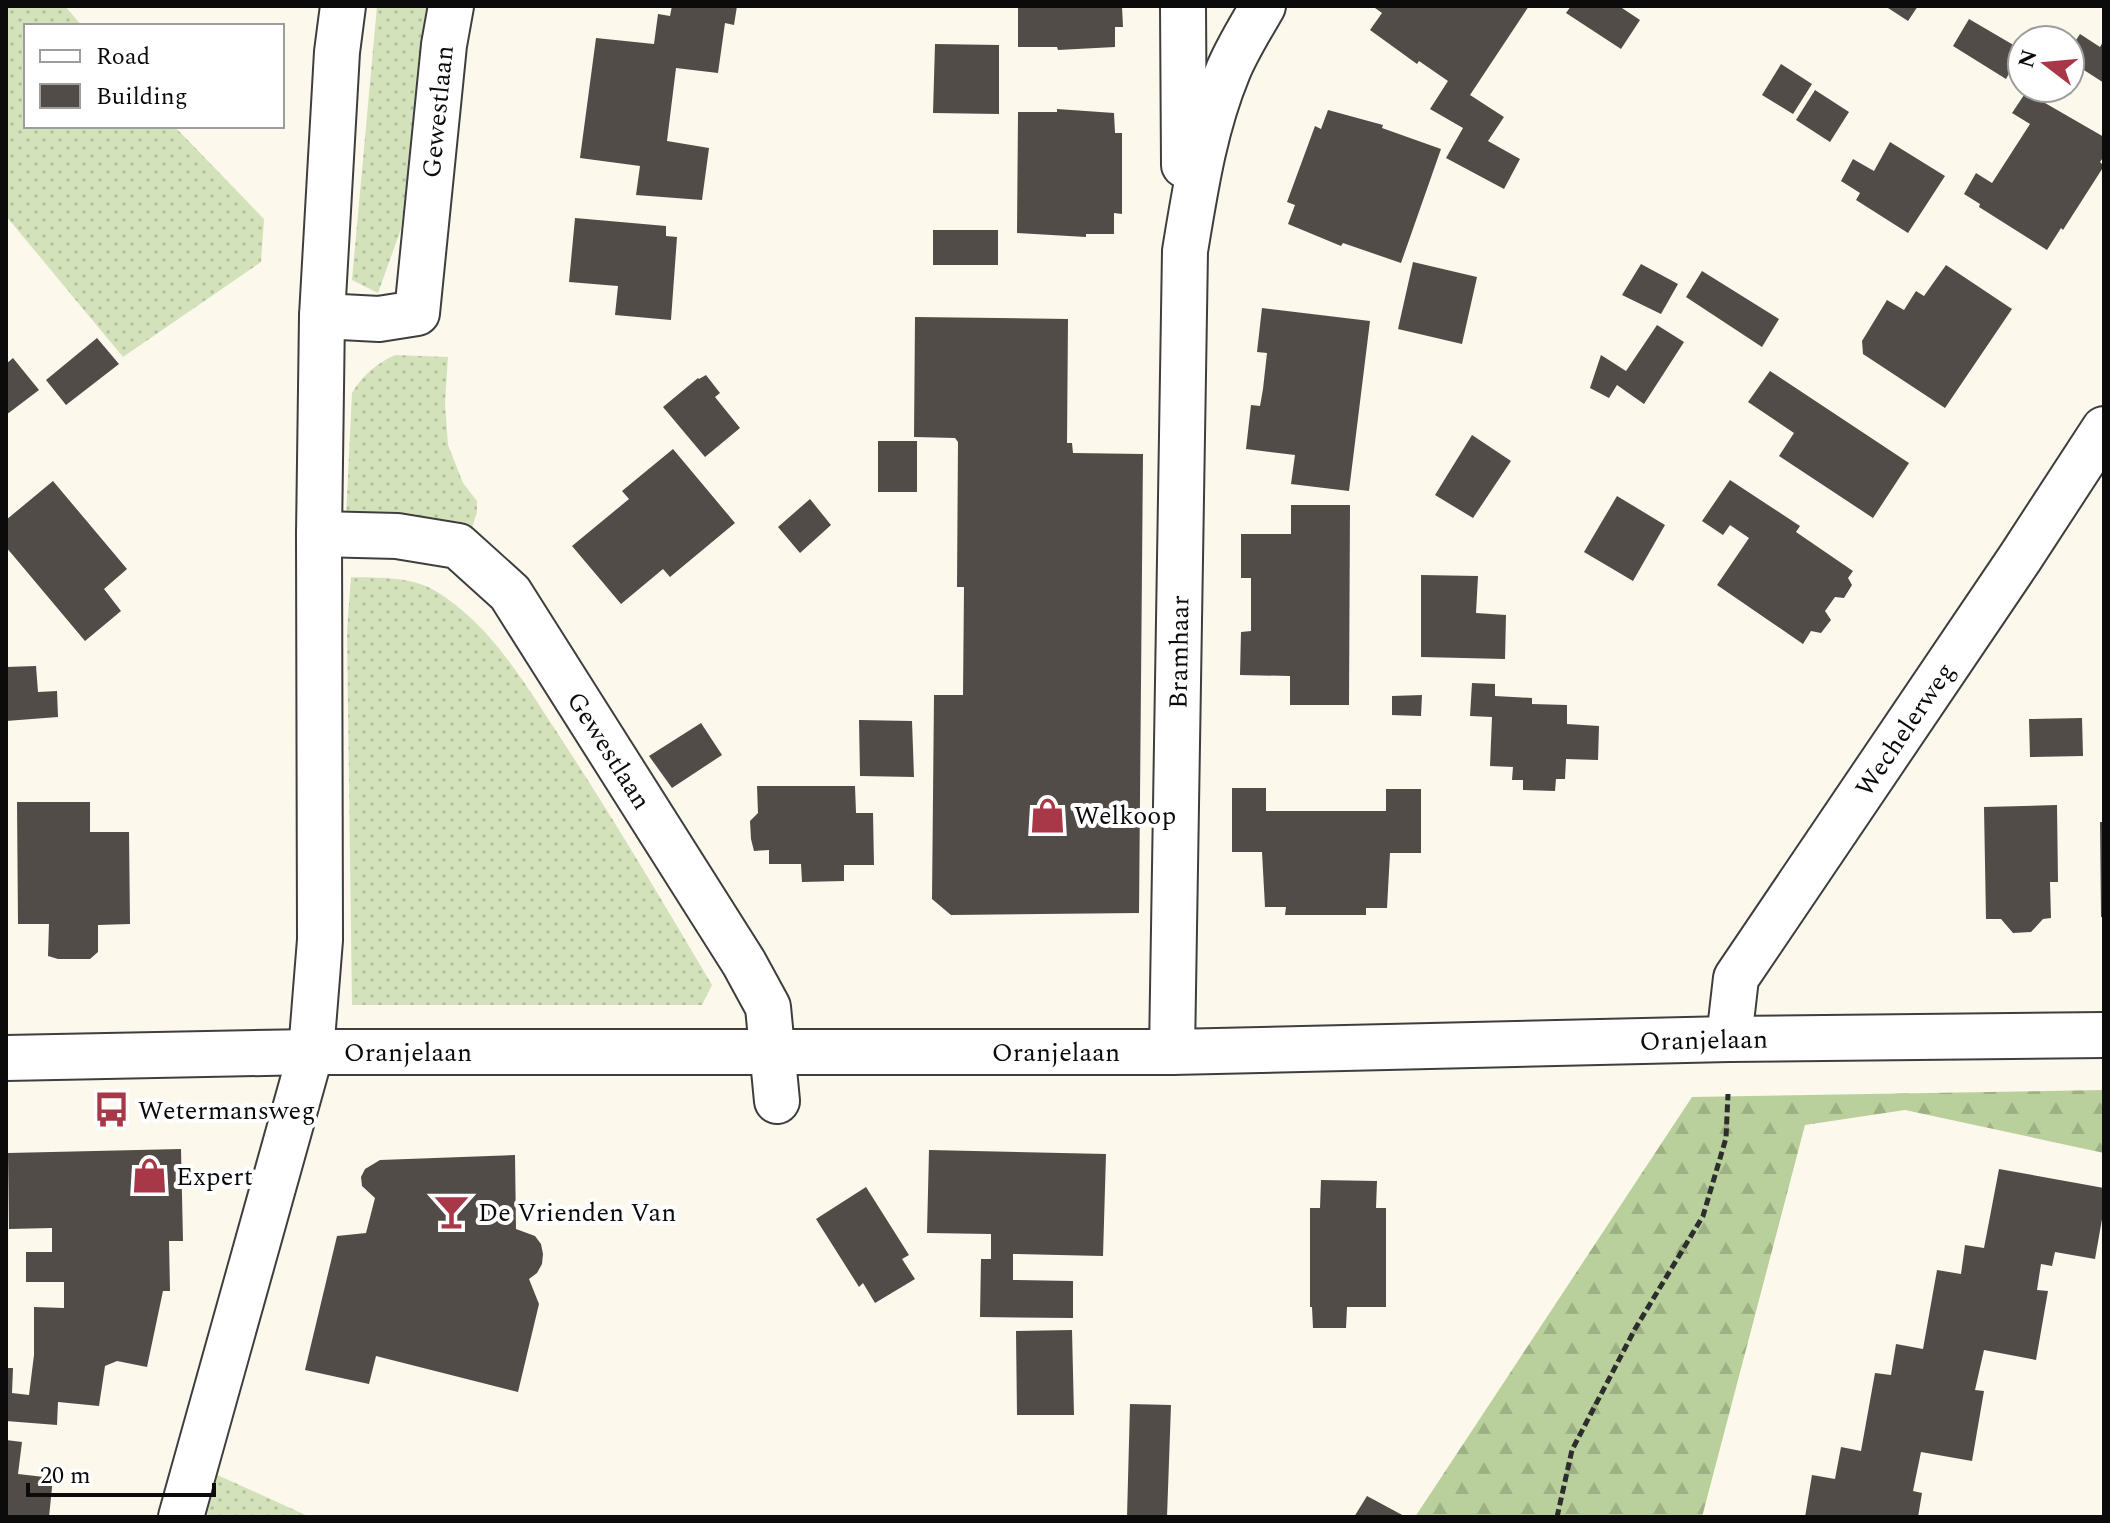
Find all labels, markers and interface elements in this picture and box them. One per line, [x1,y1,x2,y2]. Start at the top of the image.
legend [24,24,284,128]
north arrow [2006,24,2086,104]
text: Road [96,39,150,75]
street label: Gewestlaan [412,43,465,180]
text: N [2010,46,2047,72]
text: Building [96,79,188,115]
street label: Bramhaar [1159,595,1200,709]
street label: Wechelerweg [1845,654,1965,805]
street label: Gewestlaan [556,684,661,818]
shop icon: Welkoop [1029,796,1067,834]
place label: Welkoop [1074,796,1176,836]
street label: Oranjelaan [1639,1020,1768,1062]
street label: Oranjelaan [344,1033,472,1073]
street label: Oranjelaan [992,1033,1120,1073]
bus stop icon: Wetermansweg [93,1091,131,1129]
place label: Wetermansweg [138,1091,315,1131]
shop icon: Expert [131,1157,169,1195]
place label: Expert [176,1157,253,1197]
bar icon: De Vrienden Van [433,1193,471,1231]
place label: De Vrienden Van [478,1193,676,1233]
scale bar [28,1447,214,1497]
text: 20 m [40,1458,91,1494]

